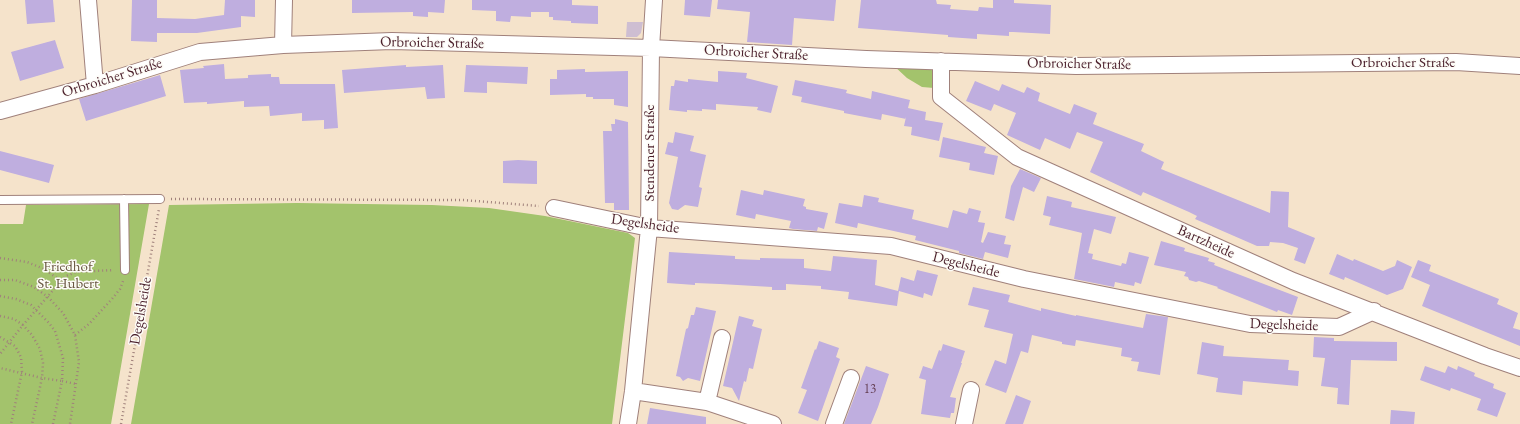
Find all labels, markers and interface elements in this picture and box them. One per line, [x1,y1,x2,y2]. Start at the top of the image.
street label: Orbroicher Straße [380,33,484,53]
street label: Orbroicher Straße [704,41,808,65]
street label: Orbroicher Straße [60,54,164,102]
street label: Orbroicher Straße [1027,54,1131,74]
street label: Orbroicher Straße [1351,54,1455,72]
street label: Stendener Straße [641,105,659,201]
street label: Degelsheide [610,210,680,238]
street label: Bartzheide [1175,221,1237,263]
street label: Degelsheide [931,248,1001,282]
park label: Friedhof St. Hubert [37,258,99,293]
street label: Degelsheide [126,276,156,346]
street label: Degelsheide [1249,315,1319,335]
house number: 13 [864,381,876,397]

